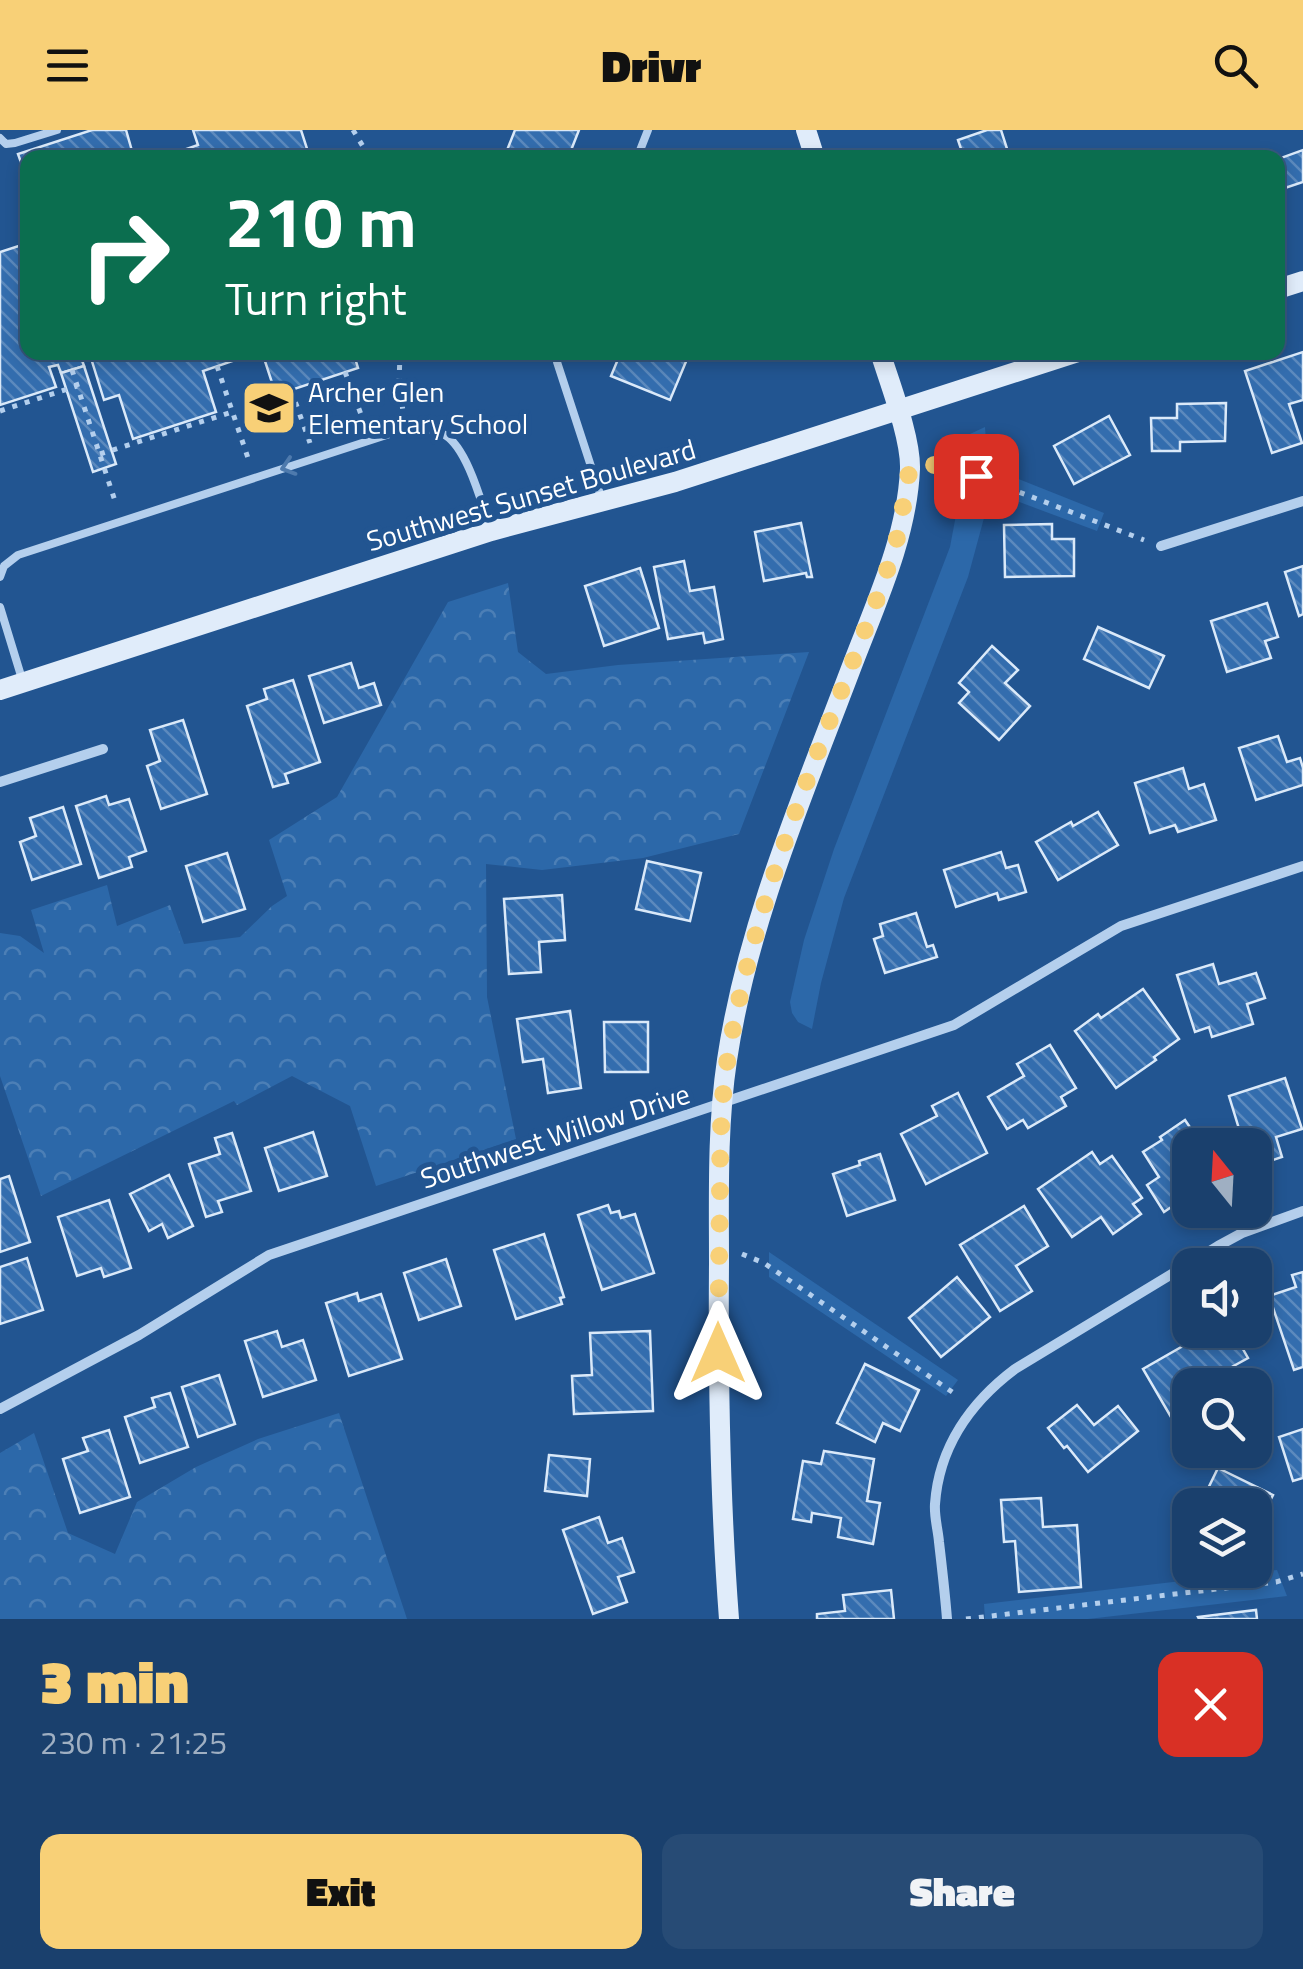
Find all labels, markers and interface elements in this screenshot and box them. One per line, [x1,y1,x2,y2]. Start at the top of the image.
text: Drivr [602,31,701,99]
icon: menu [40,38,95,93]
icon: search [1208,38,1263,93]
text: 210 m [225,168,417,274]
icon: right [60,190,190,320]
text: Turn right [225,264,407,332]
place label: Archer Glen Elementary School [308,370,528,445]
school or university icon: Archer Glen Elementary School [239,378,299,438]
street label: Southwest Sunset Boulevard [361,427,701,562]
pin [934,434,1019,519]
icon: arrive [949,449,1004,504]
one-way arrow [280,456,297,476]
street label: Southwest Willow Drive [415,1072,695,1199]
north arrow [1172,1128,1272,1228]
map controls [1172,1128,1272,1588]
button: sound [1172,1248,1272,1348]
position arrow [666,1301,770,1405]
button: search [1172,1368,1272,1468]
button: layers [1172,1488,1272,1588]
text: 3 min [40,1635,189,1726]
button: close [1158,1652,1263,1757]
text: 230 m · 21:25 [40,1718,227,1766]
button: Exit [40,1834,642,1949]
button: Share [662,1834,1263,1949]

